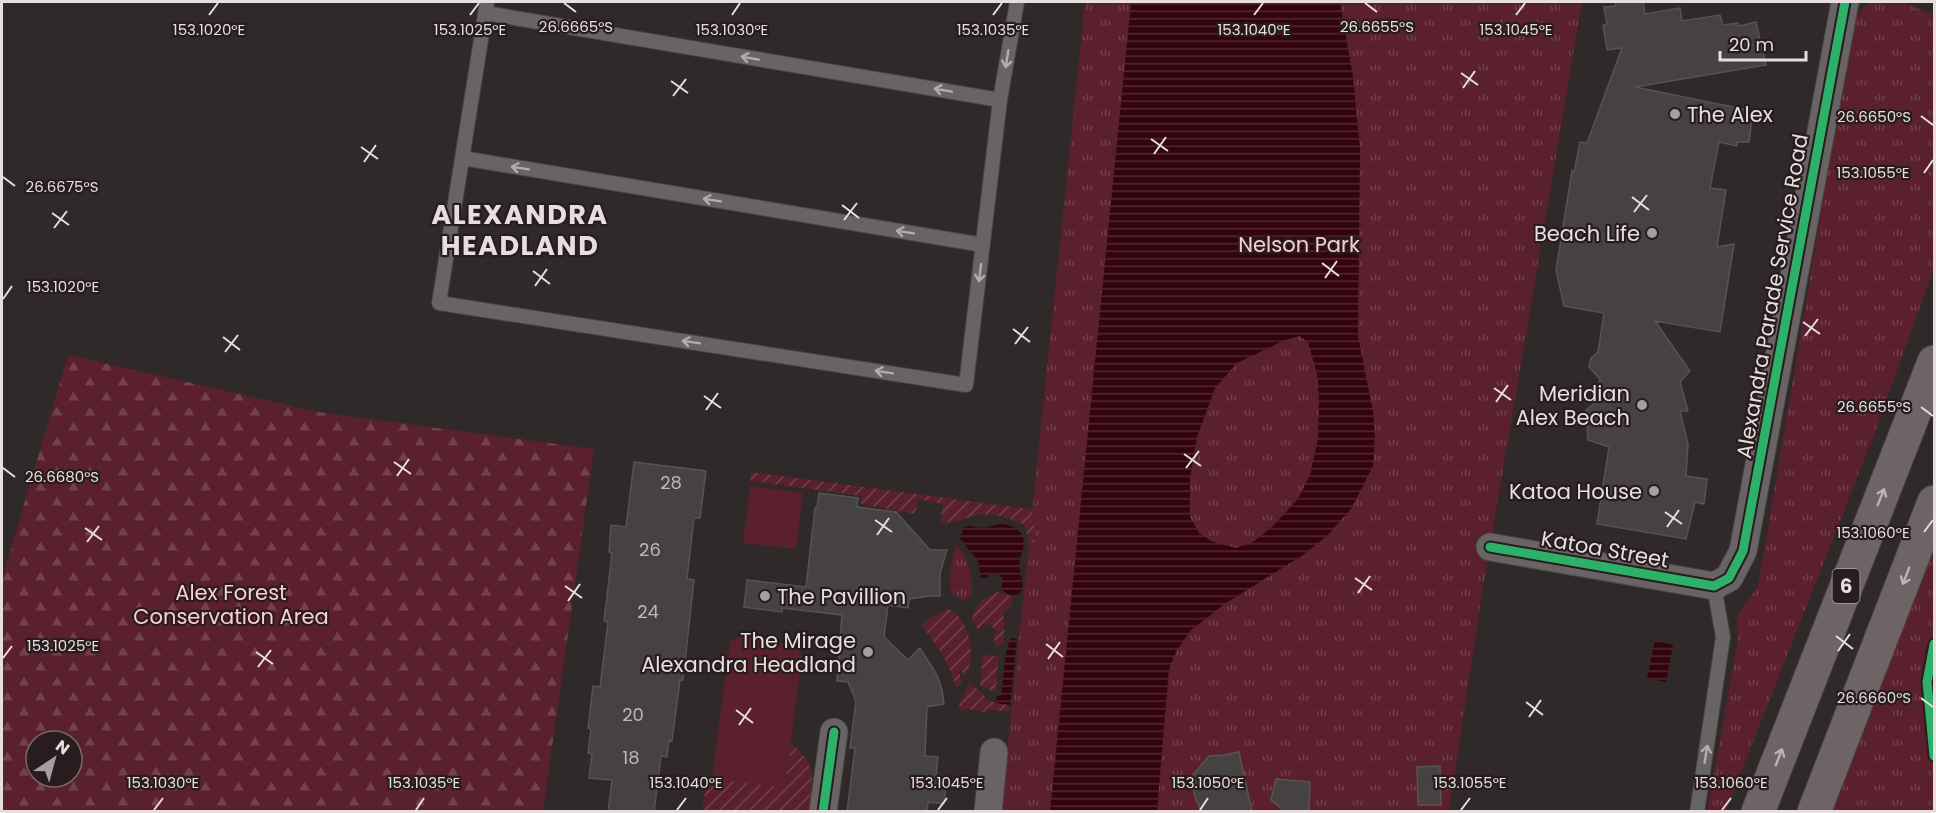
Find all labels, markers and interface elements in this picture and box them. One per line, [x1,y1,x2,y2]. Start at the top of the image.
text: 26.6665°S [539,16,613,37]
text: 26.6655°S [1340,16,1414,37]
text: 153.1020°E [173,19,245,40]
text: 153.1025°E [434,19,506,40]
text: 153.1030°E [696,19,768,40]
text: 153.1035°E [957,19,1029,40]
text: 153.1040°E [1217,19,1291,40]
text: 153.1045°E [1479,19,1553,40]
scale bar [1720,24,1806,62]
text: 20 m [1729,32,1774,57]
one-way arrow [1001,49,1012,69]
one-way arrow [741,52,761,63]
one-way arrow [933,84,953,95]
place label: The Alex [1687,100,1773,129]
text: 26.6650°S [1837,106,1911,127]
marker: The Alex [1668,107,1682,121]
street label: Alexandra Parade Service Road [1729,131,1815,461]
one-way arrow [510,162,530,173]
text: 153.1055°E [1836,162,1910,183]
text: 26.6675°S [26,176,98,197]
one-way arrow [703,194,723,205]
district label: ALEXANDRA HEADLAND [431,196,609,264]
place label: Beach Life [1534,219,1640,248]
one-way arrow [895,226,915,237]
marker: Beach Life [1645,226,1659,240]
park label: Nelson Park [1238,230,1360,259]
one-way arrow [974,263,985,283]
text: 153.1020°E [27,276,99,297]
one-way arrow [682,337,702,348]
one-way arrow [875,367,895,378]
place label: Meridian Alex Beach [1516,379,1630,432]
text: 26.6655°S [1837,396,1911,417]
marker: Meridian Alex Beach [1635,398,1649,412]
text: 26.6680°S [25,466,99,487]
house number: 28 [660,470,682,495]
place label: Katoa House [1509,477,1642,506]
marker: Katoa House [1647,484,1661,498]
one-way arrow [1876,488,1887,507]
text: 153.1060°E [1836,522,1910,543]
street label: Katoa Street [1539,524,1671,574]
house number: 26 [639,537,661,562]
one-way arrow [1899,566,1910,585]
road number: 6 [1832,569,1860,603]
park label: Alex Forest Conservation Area [133,578,329,631]
place label: The Pavillion [777,582,906,611]
marker: The Pavillion [758,589,772,603]
house number: 24 [637,599,659,624]
place label: The Mirage Alexandra Headland [641,626,856,679]
text: 153.1025°E [27,635,99,656]
marker: The Mirage Alexandra Headland [861,645,875,659]
text: 26.6660°S [1837,687,1911,708]
house number: 20 [622,702,644,727]
north arrow [24,729,84,789]
text: N [51,734,74,760]
one-way arrow [1700,744,1711,764]
house number: 18 [622,745,640,770]
one-way arrow [1774,748,1785,767]
text: 153.1030°E [127,772,199,793]
text: 153.1035°E [388,772,460,793]
text: 153.1040°E [649,772,723,793]
text: 153.1045°E [910,772,984,793]
text: 153.1050°E [1171,772,1245,793]
text: 153.1055°E [1433,772,1507,793]
text: 153.1060°E [1694,772,1768,793]

